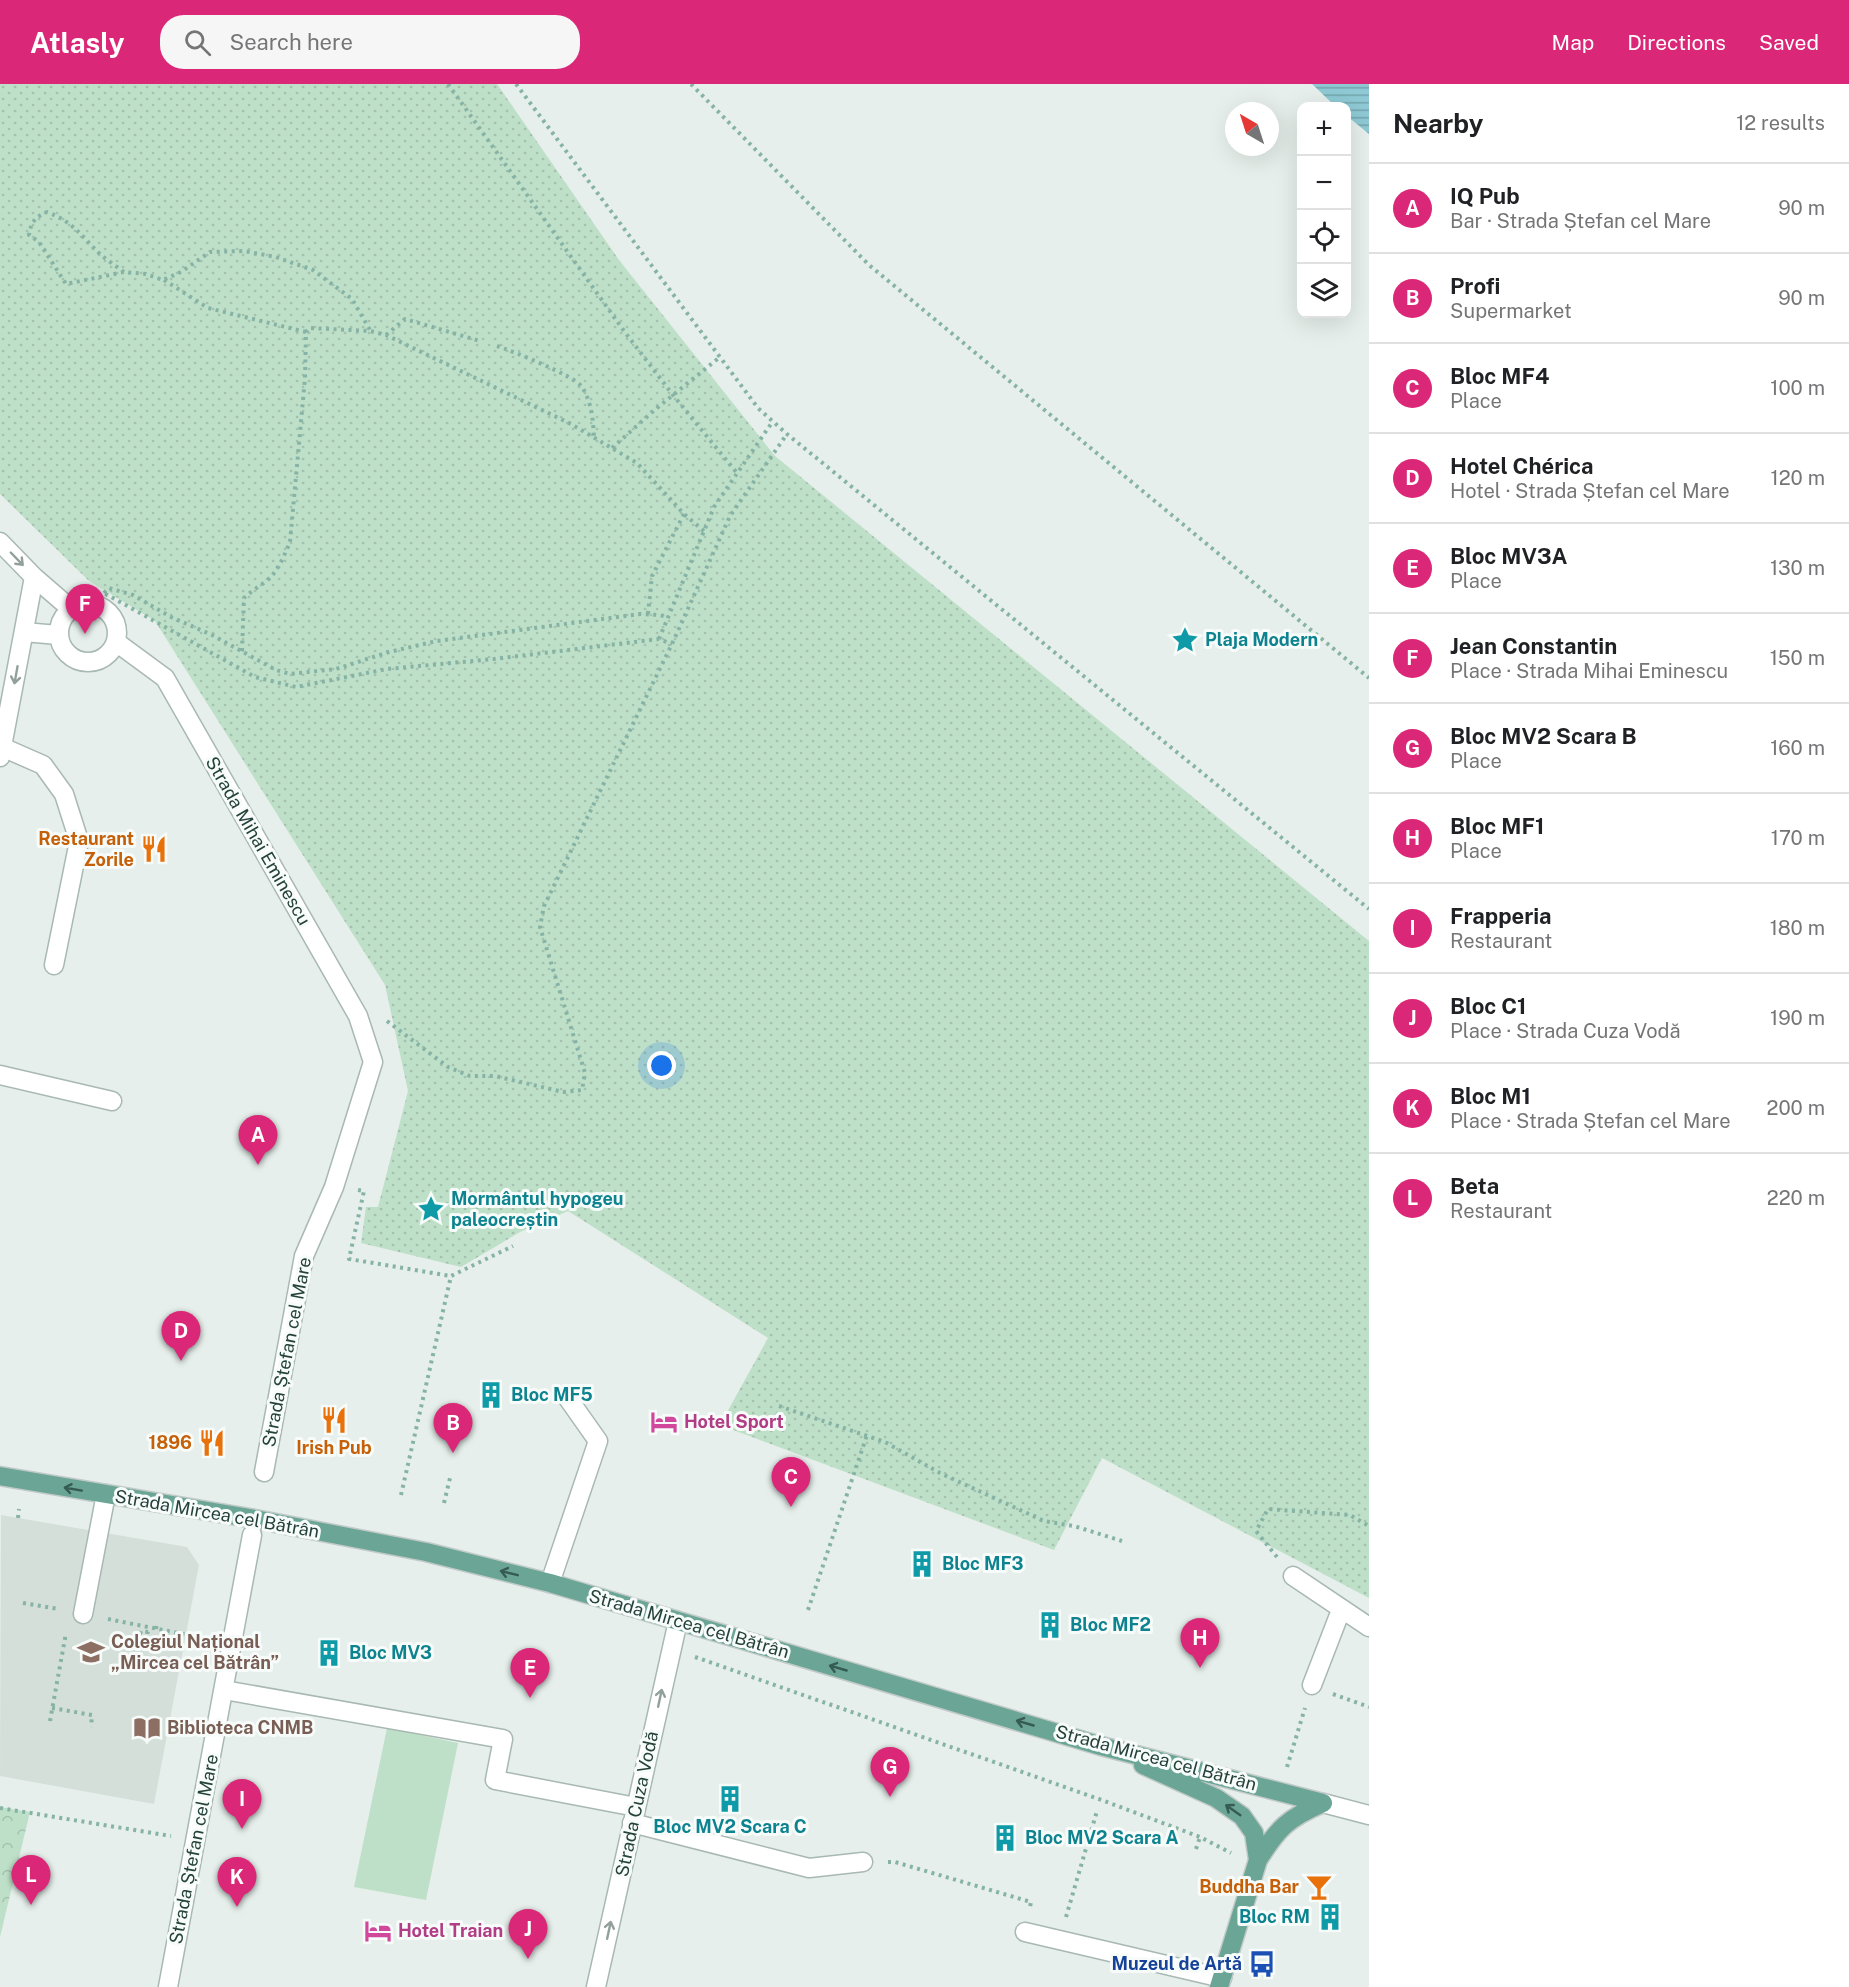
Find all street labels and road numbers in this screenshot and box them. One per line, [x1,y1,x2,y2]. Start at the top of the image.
street label: Strada Mihai Eminescu [202,753,315,929]
street label: Strada Ștefan cel Mare [258,1255,315,1449]
street label: Strada Mircea cel Bătrân [113,1485,321,1542]
street label: Strada Mircea cel Bătrân [587,1585,792,1662]
street label: Strada Mircea cel Bătrân [1053,1721,1259,1794]
street label: Strada Cuza Vodă [611,1729,662,1879]
street label: Strada Ștefan cel Mare [165,1752,222,1946]

